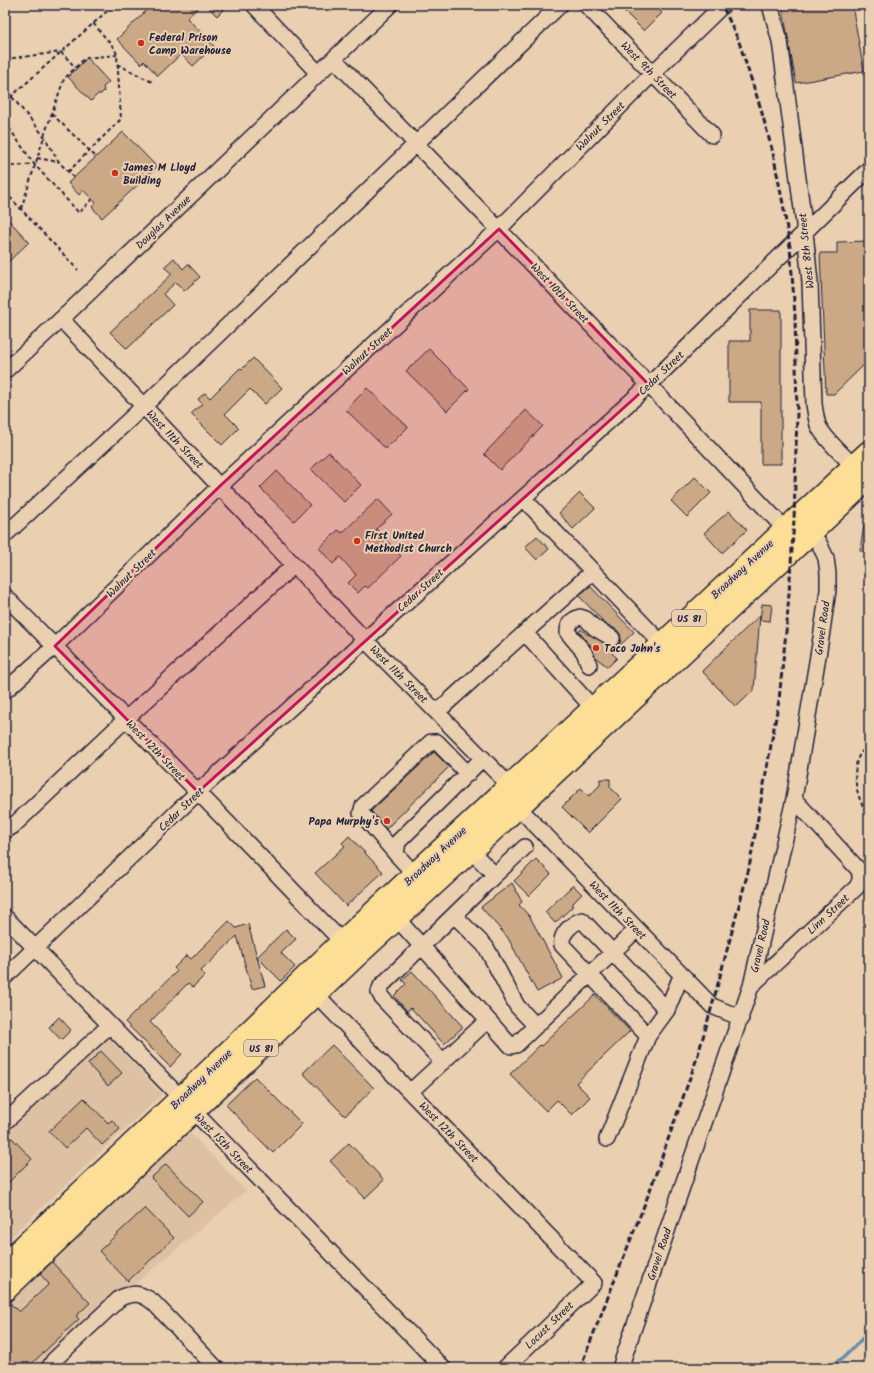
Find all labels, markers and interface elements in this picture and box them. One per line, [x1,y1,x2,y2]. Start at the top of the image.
place label: Federal Prison Camp Warehouse [149,29,232,60]
marker: Federal Prison Camp Warehouse [136,38,146,48]
street label: West 9th Street [616,38,681,104]
street label: Walnut Street [572,97,630,156]
place label: James M Lloyd Building [123,159,197,190]
marker: James M Lloyd Building [110,168,120,178]
street label: Douglas Avenue [132,191,196,254]
street label: West 8th Street [794,211,820,290]
street label: West 10th Street [526,259,593,329]
street label: Walnut Street [338,323,398,380]
street label: Cedar Street [635,347,689,400]
street label: West 11th Street [141,406,208,474]
place label: First United Methodist Church [365,527,452,558]
marker: First United Methodist Church [352,536,362,546]
street label: Broadway Avenue [707,536,778,604]
street label: Walnut Street [102,544,162,602]
street label: Cedar Street [393,564,449,617]
street label: Gravel Road [810,600,836,656]
road number: US 81 [672,610,706,626]
place label: Taco John's [604,640,661,658]
street label: West 11th Street [365,641,432,709]
marker: Taco John's [591,643,601,653]
street label: West 12th Street [121,716,190,786]
street label: Cedar Street [155,783,209,836]
place label: Papa Murphy's [309,813,380,831]
marker: Papa Murphy's [382,816,392,826]
street label: Broadway Avenue [400,823,471,891]
street label: West 11th Street [584,877,651,945]
street label: Linn Street [803,890,855,939]
street label: Gravel Road [746,917,776,975]
road number: US 81 [244,1040,278,1056]
street label: Broadway Avenue [166,1045,237,1114]
street label: West 12th Street [414,1098,483,1168]
street label: West 15th Street [189,1109,258,1179]
street label: Gravel Road [643,1225,677,1283]
street label: Locust Street [521,1297,579,1354]

